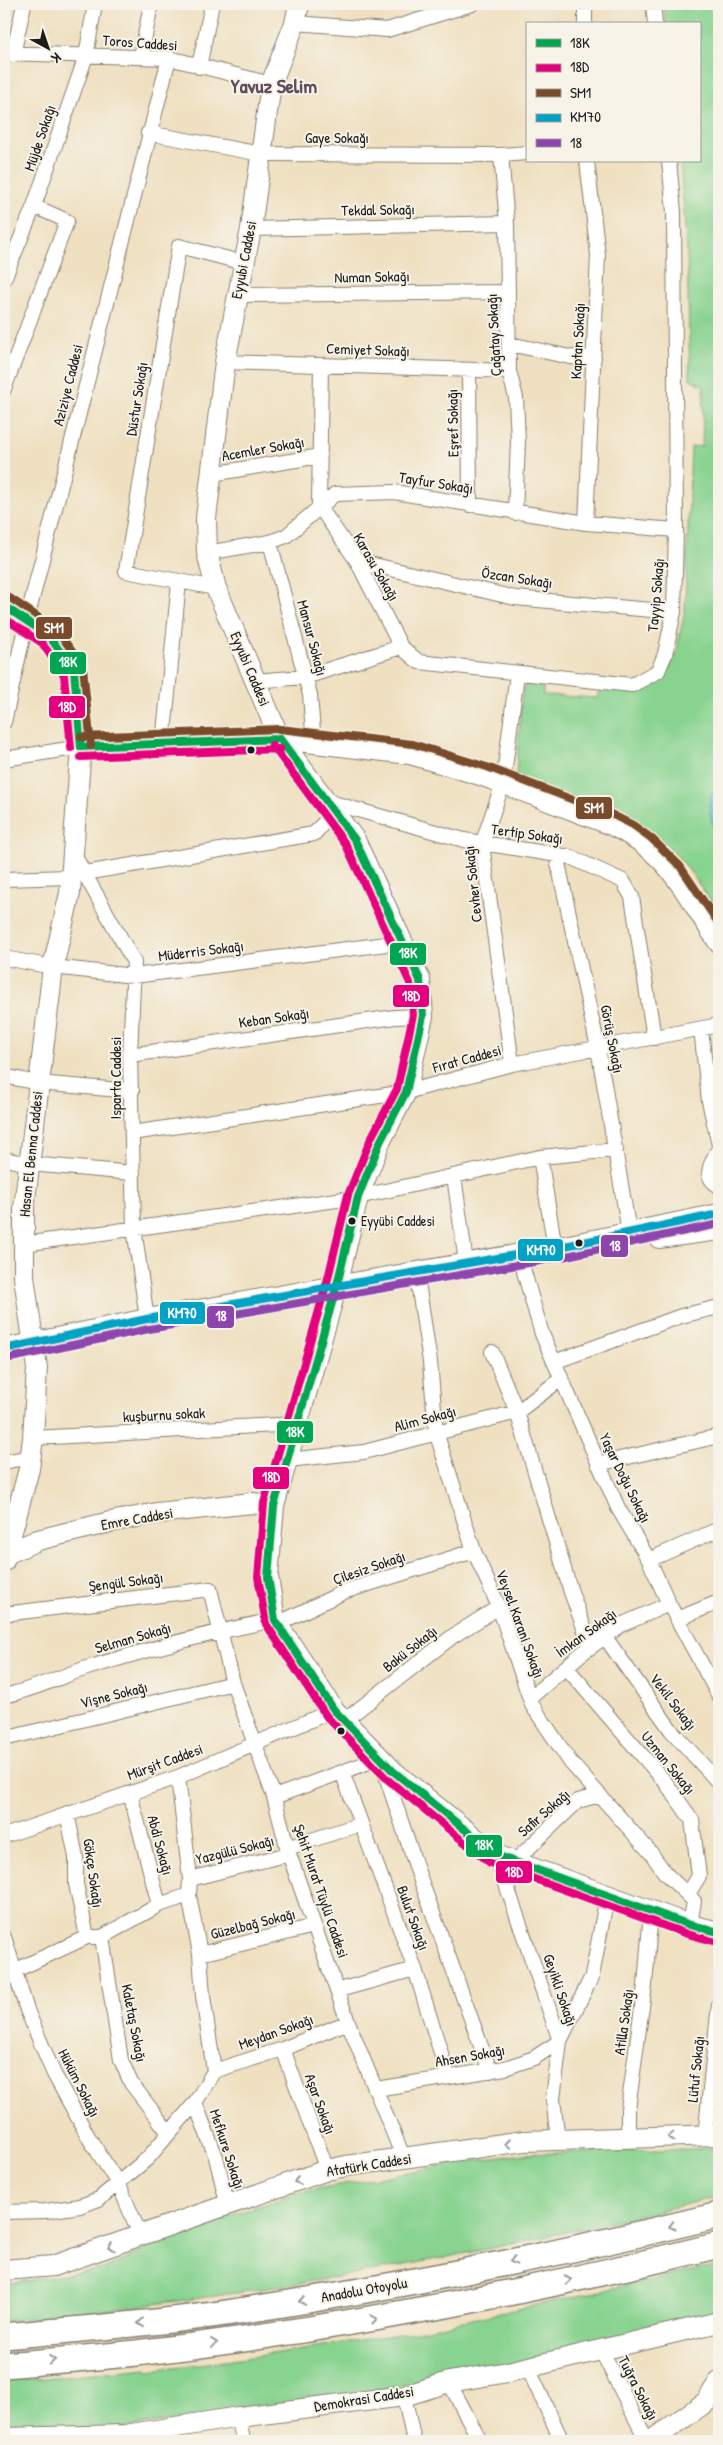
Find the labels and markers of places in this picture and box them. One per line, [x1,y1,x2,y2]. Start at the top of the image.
unlabelled marker [246,745,256,755]
place label: Eyyübi Caddesi [361,1211,435,1231]
marker: Eyyübi Caddesi [347,1216,357,1226]
unlabelled marker [574,1238,584,1248]
unlabelled marker [336,1726,346,1736]

